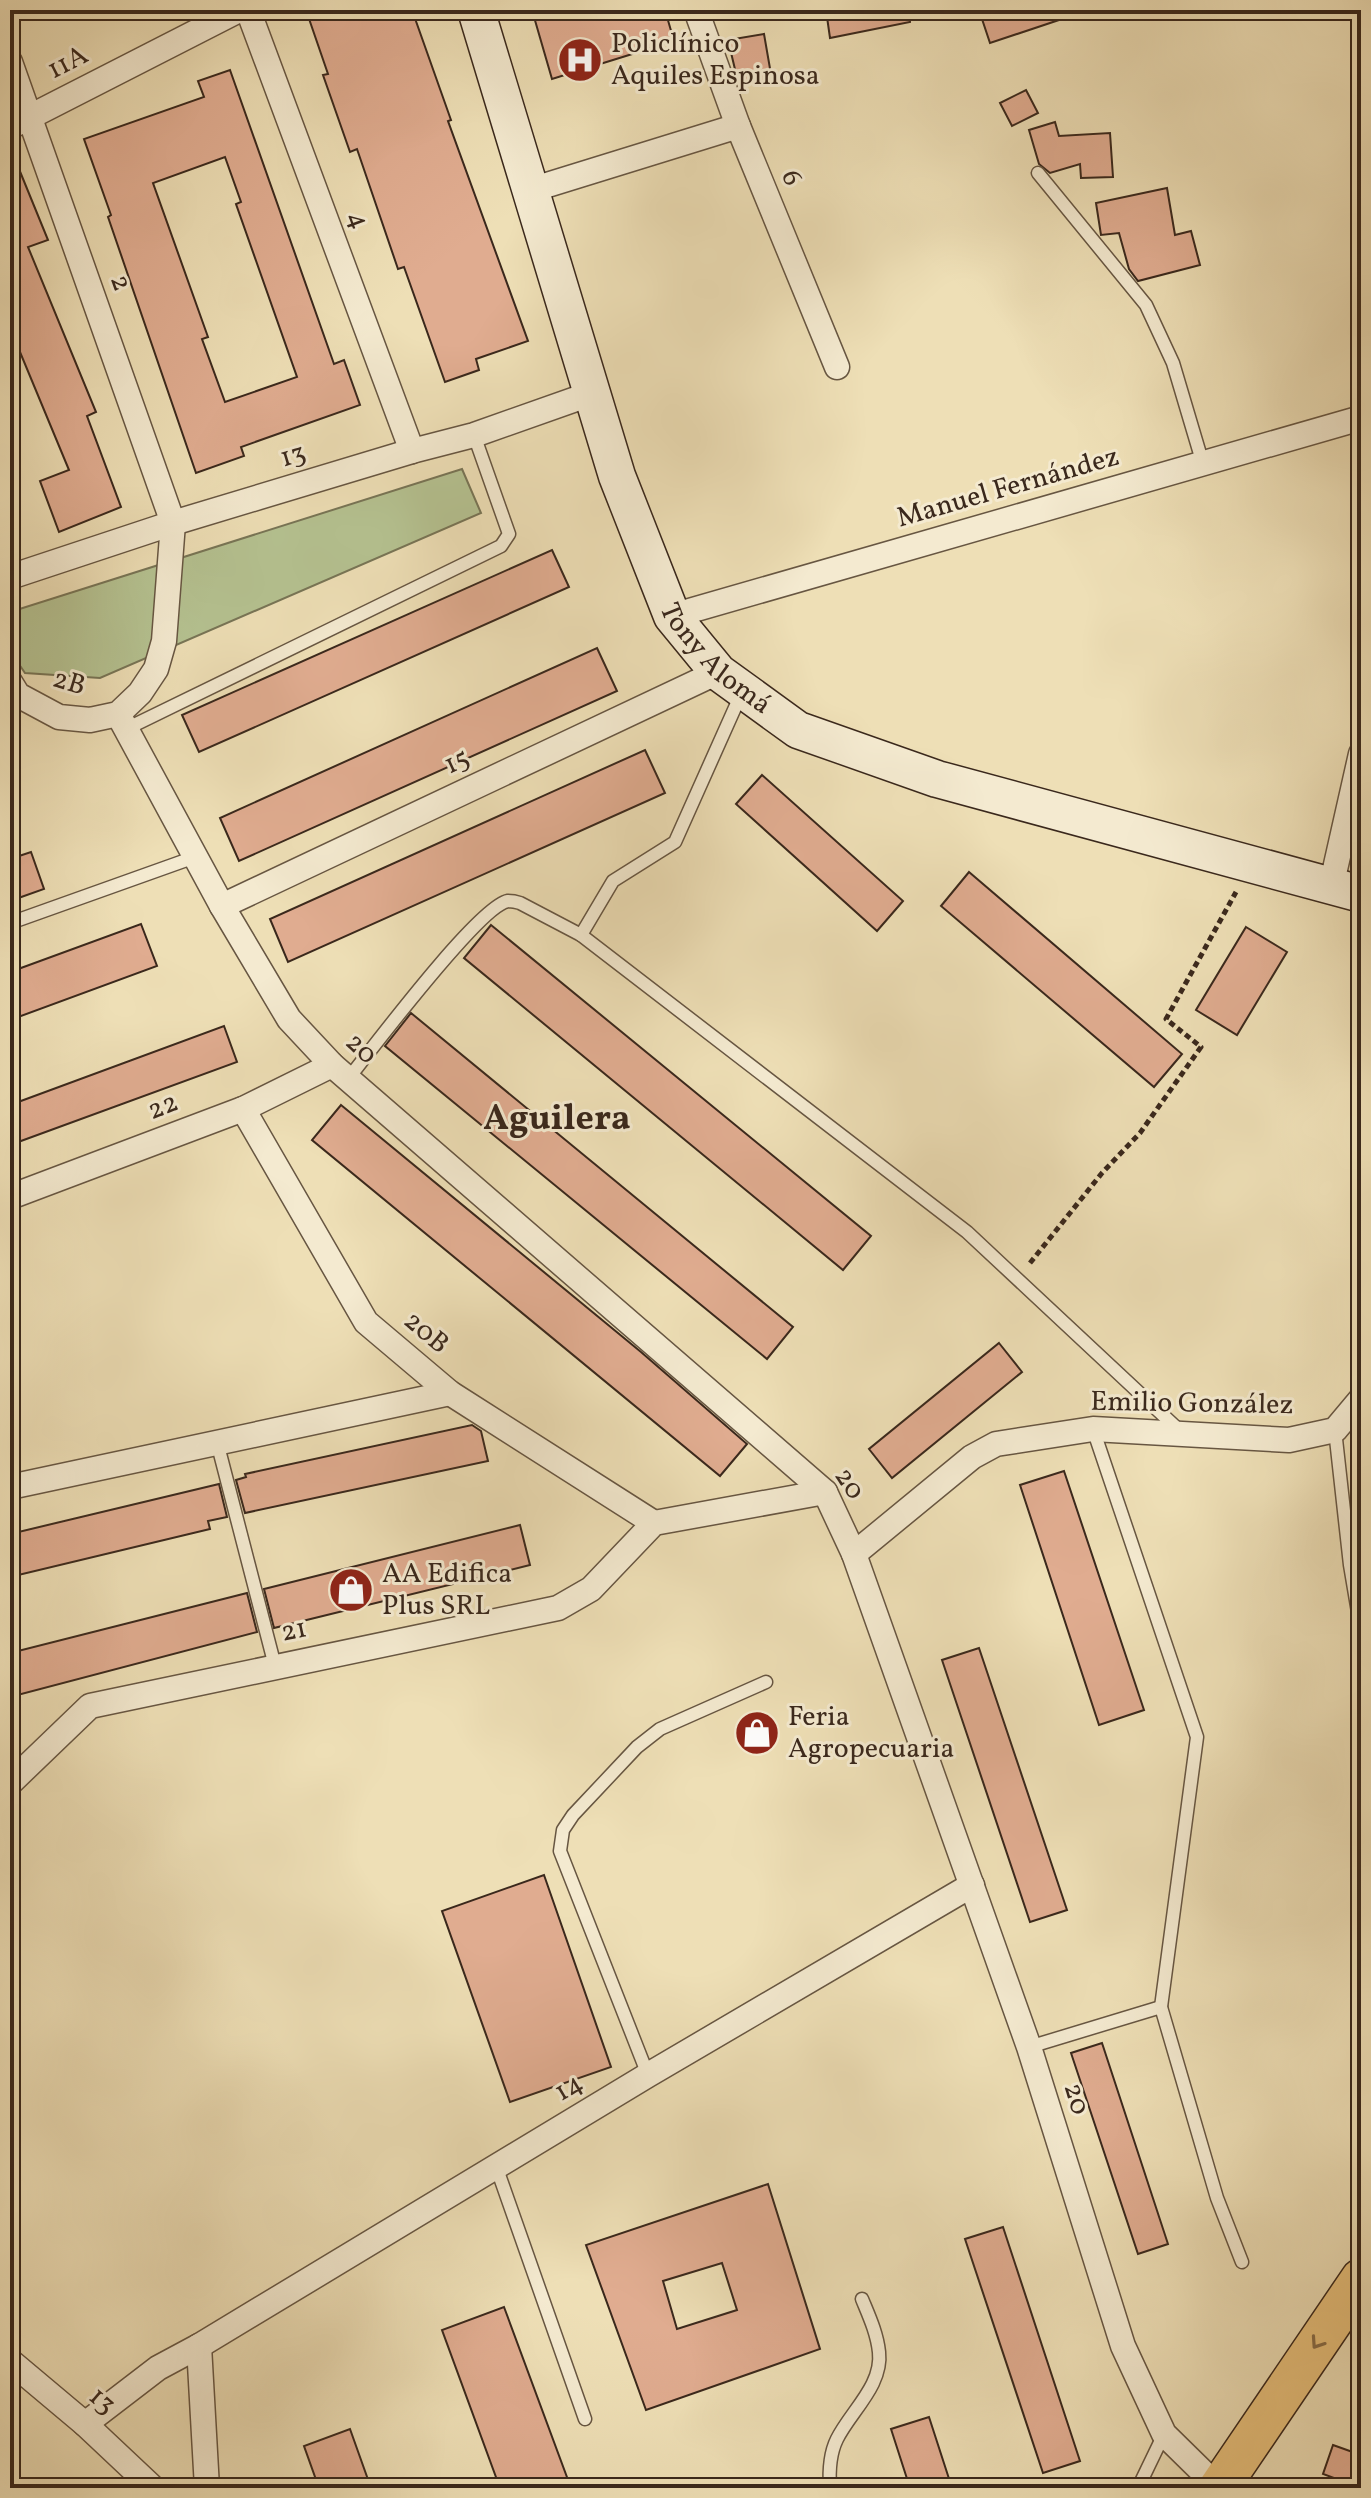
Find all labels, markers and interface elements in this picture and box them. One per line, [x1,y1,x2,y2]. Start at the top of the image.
place label: Policlínico Aquiles Espinosa [611,25,820,96]
street label: 11A [41,36,96,90]
hospital icon: Policlínico Aquiles Espinosa [556,36,604,84]
street label: 6 [770,164,812,192]
street label: 4 [337,205,379,235]
street label: 2 [99,269,141,297]
street label: 13 [275,434,311,478]
street label: Manuel Fernández [892,438,1124,538]
street label: Tony Alomá [649,597,779,724]
street label: 2B [48,660,90,706]
street label: 15 [438,739,476,785]
street label: 20 [336,1024,386,1074]
street label: 22 [142,1083,184,1131]
district label: Aguilera [483,1095,631,1145]
street label: 20B [395,1302,457,1364]
street label: Emilio González [1090,1383,1294,1425]
street label: 20 [824,1460,874,1508]
place label: AA Edifica Plus SRL [382,1555,512,1626]
shop icon: AA Edifica Plus SRL [327,1566,375,1614]
street label: 21 [277,1609,311,1653]
place label: Feria Agropecuaria [788,1698,954,1769]
shop icon: Feria Agropecuaria [733,1709,781,1757]
street label: 14 [547,2064,591,2112]
street label: 20 [1053,2078,1099,2120]
one-way arrow [1312,2335,1327,2349]
street label: 13 [80,2378,124,2424]

